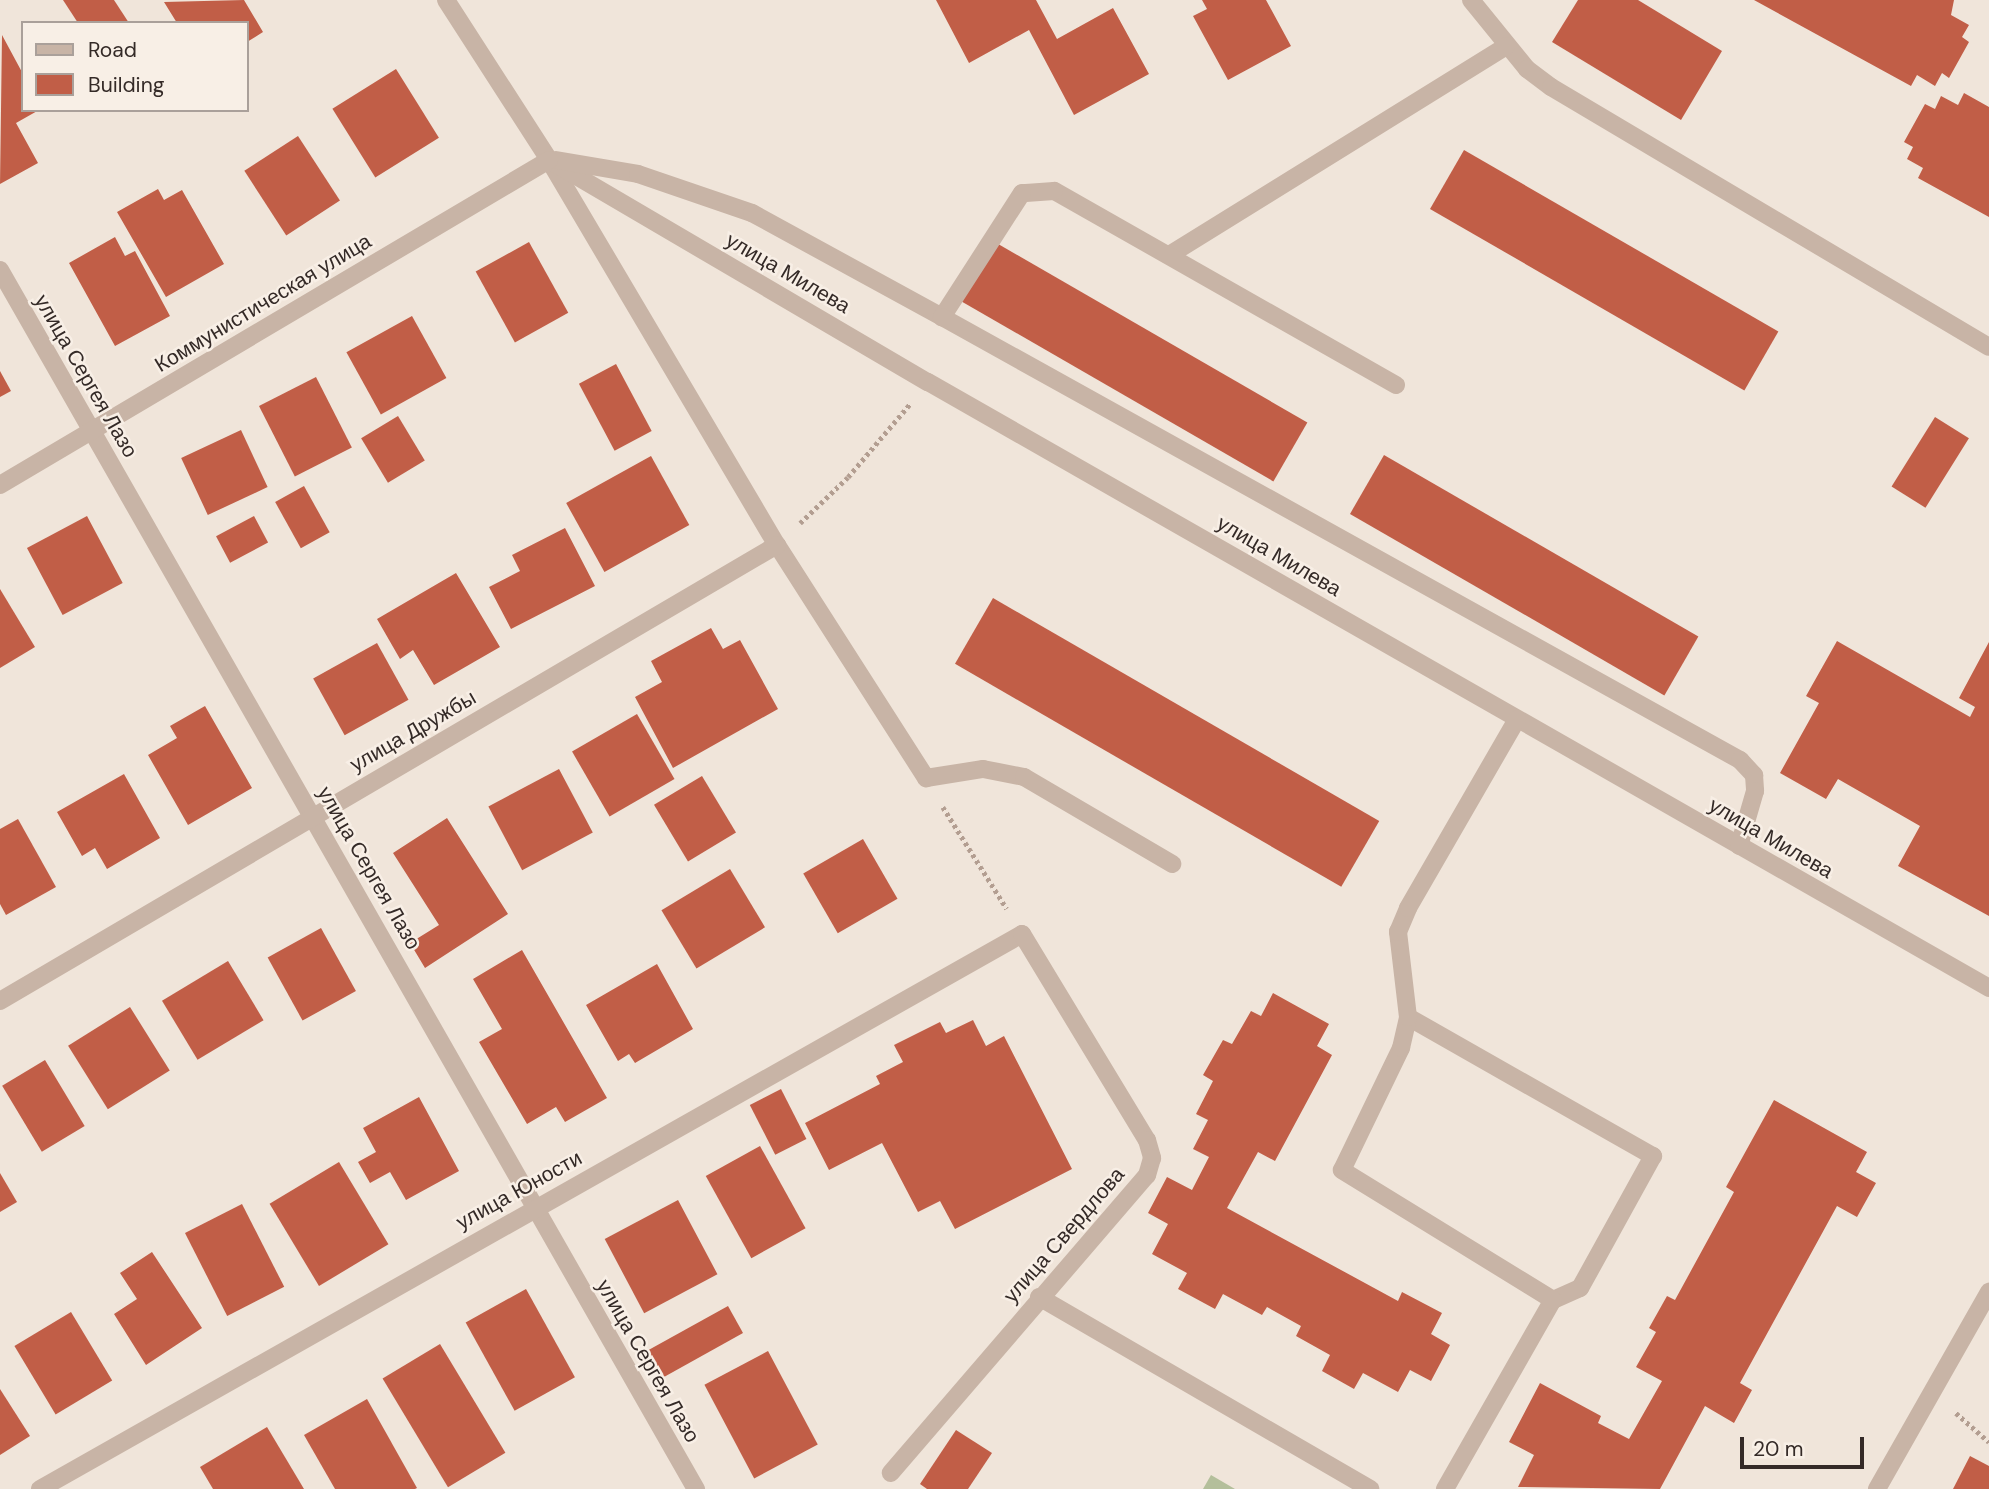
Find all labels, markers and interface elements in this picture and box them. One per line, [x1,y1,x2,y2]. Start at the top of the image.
legend [21,21,248,112]
text: Road [88,36,137,64]
text: Building [88,71,164,99]
street label: улица Милева [721,227,855,319]
street label: Коммунистическая улица [150,228,376,378]
street label: улица Сергея Лазо [29,290,143,462]
street label: улица Милева [1212,510,1346,602]
street label: улица Дружбы [346,685,480,777]
street label: улица Сергея Лазо [312,782,426,954]
street label: улица Милева [1704,792,1838,884]
street label: улица Юности [452,1145,586,1235]
street label: улица Свердлова [998,1162,1130,1308]
street label: улица Сергея Лазо [591,1275,705,1447]
scale bar [1744,1422,1868,1466]
text: 20 m [1753,1435,1804,1463]

